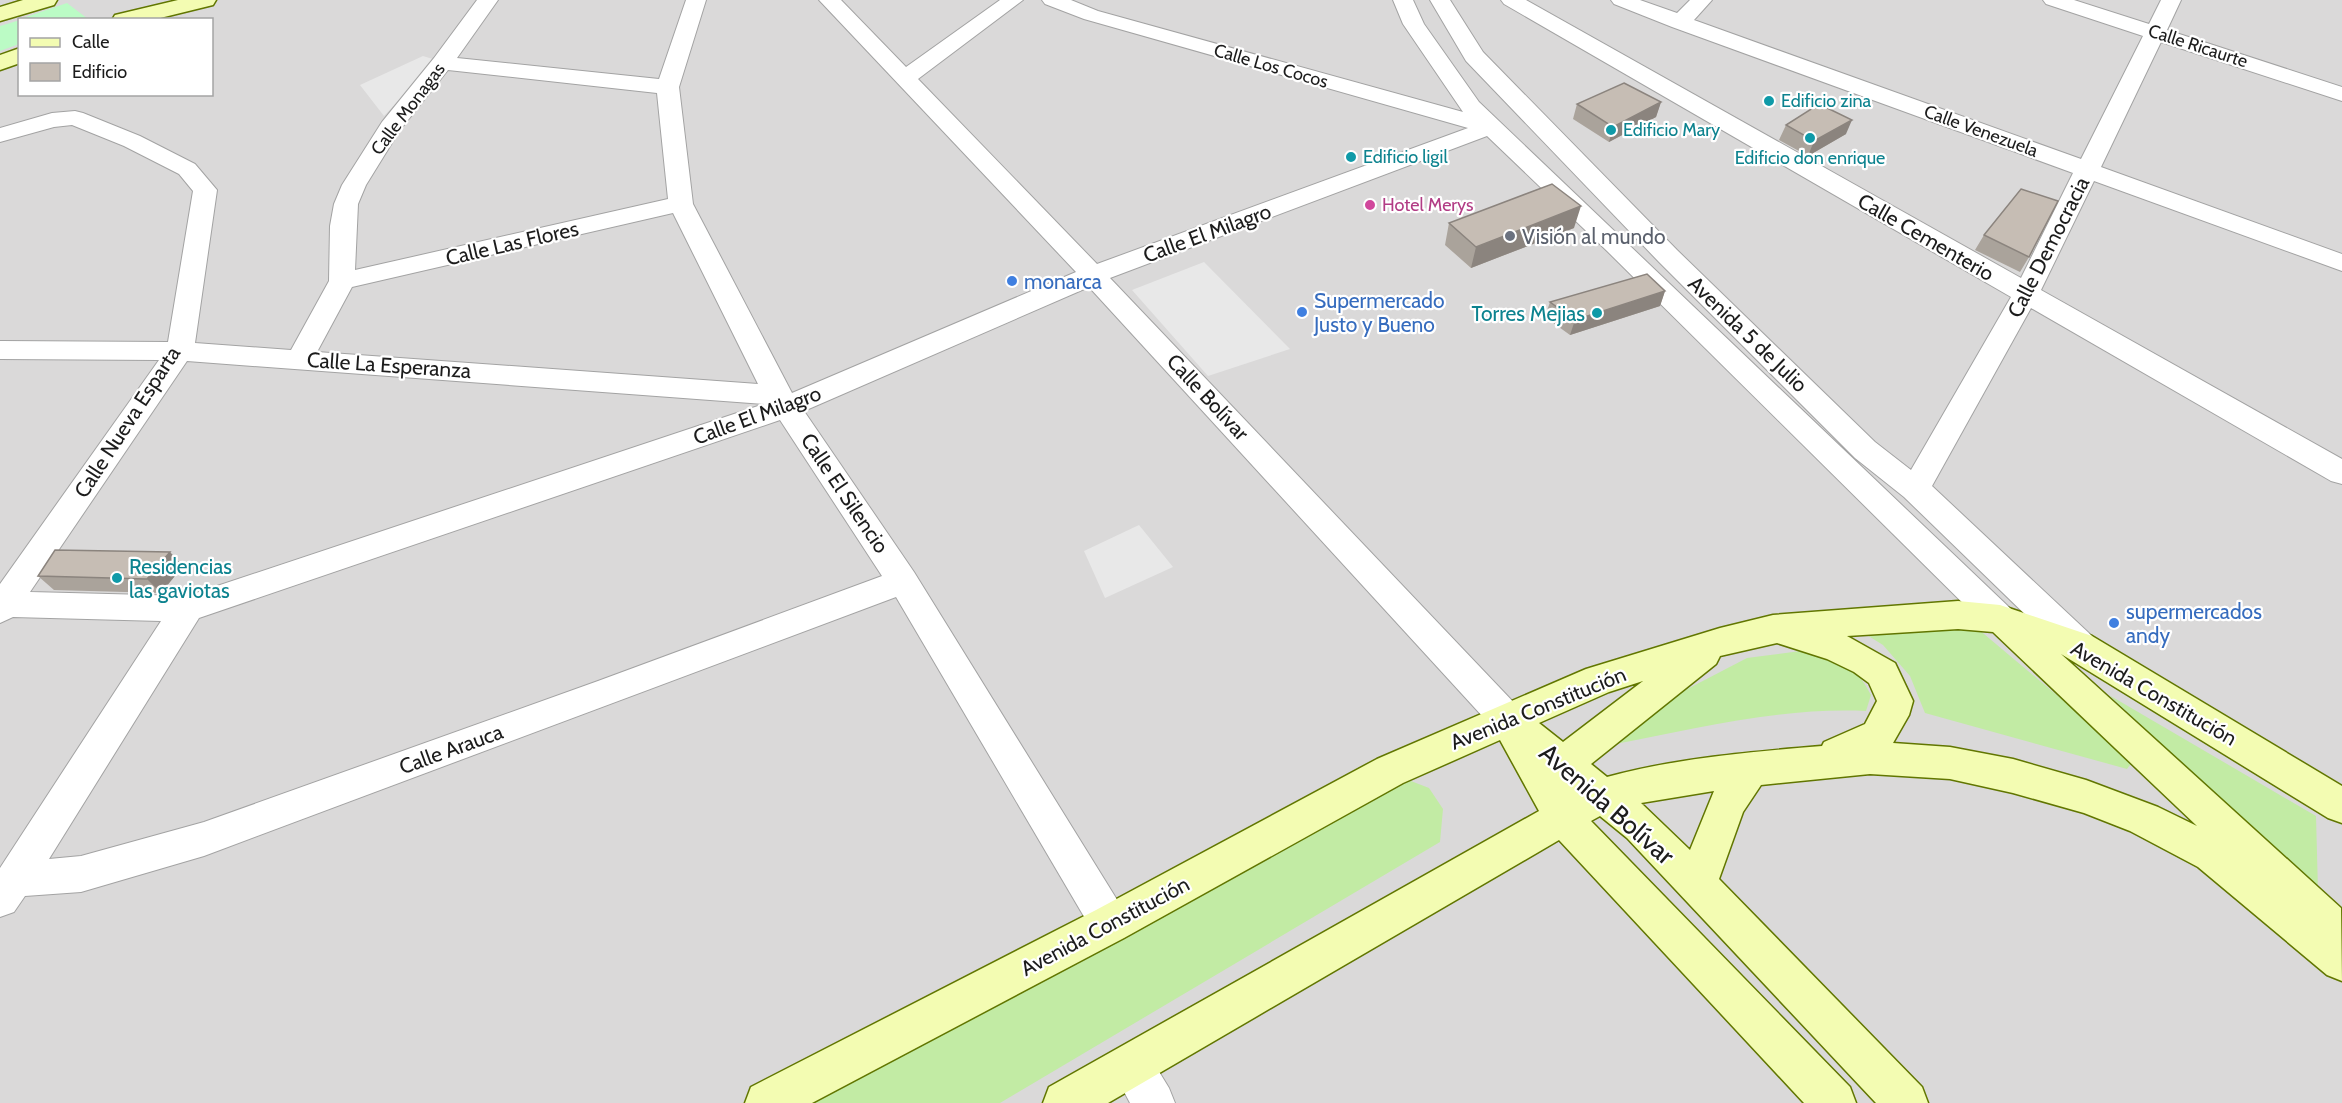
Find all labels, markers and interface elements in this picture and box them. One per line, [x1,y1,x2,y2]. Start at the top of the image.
legend [18,18,213,96]
street label: Calle Ricaurte [2146,20,2250,72]
text: Calle [72,31,109,53]
street label: Calle Los Cocos [1211,39,1331,93]
street label: Calle Monagas [366,59,450,159]
text: Edificio [72,61,127,83]
place label: Edificio zina [1781,90,1872,112]
marker: Edificio zina [1762,94,1776,108]
street label: Calle Venezuela [1921,100,2041,162]
place label: Edificio Mary [1623,119,1720,141]
marker: Edificio Mary [1604,123,1618,137]
marker: Edificio don enrique [1803,131,1817,145]
place label: Edificio ligil [1363,146,1448,168]
place label: Edificio don enrique [1735,147,1885,169]
marker: Edificio ligil [1344,150,1358,164]
street label: Calle Democracia [2002,173,2094,321]
street label: Calle Cementerio [1854,188,1998,286]
place label: Hotel Merys [1382,194,1474,216]
street label: Calle El Milagro [1140,198,1274,268]
marker: Hotel Merys [1363,198,1377,212]
street label: Calle Las Flores [443,216,581,270]
place label: Visión al mundo [1522,224,1665,249]
marker: Visión al mundo [1503,229,1517,243]
place label: monarca [1024,269,1102,294]
street label: Avenida 5 de Julio [1683,271,1813,397]
marker: monarca [1005,274,1019,288]
place label: Supermercado Justo y Bueno [1313,288,1445,337]
place label: Torres Mejias [1472,301,1585,327]
marker: Supermercado Justo y Bueno [1295,305,1309,319]
marker: Torres Mejias [1590,306,1604,320]
street label: Calle Nueva Esparta [69,342,185,502]
street label: Calle La Esperanza [306,347,472,383]
street label: Calle Bolívar [1162,349,1254,446]
street label: Calle El Milagro [690,380,824,450]
street label: Calle El Silencio [796,428,894,558]
place label: Residencias las gaviotas [129,554,232,603]
marker: Residencias las gaviotas [110,571,124,585]
place label: supermercados andy [2126,599,2262,648]
marker: supermercados andy [2107,616,2121,630]
street label: Avenida Constitución [2067,635,2241,751]
street label: Avenida Constitución [1447,661,1629,755]
street label: Calle Arauca [396,719,506,779]
street label: Avenida Bolívar [1533,737,1682,872]
street label: Avenida Constitución [1016,871,1194,981]

